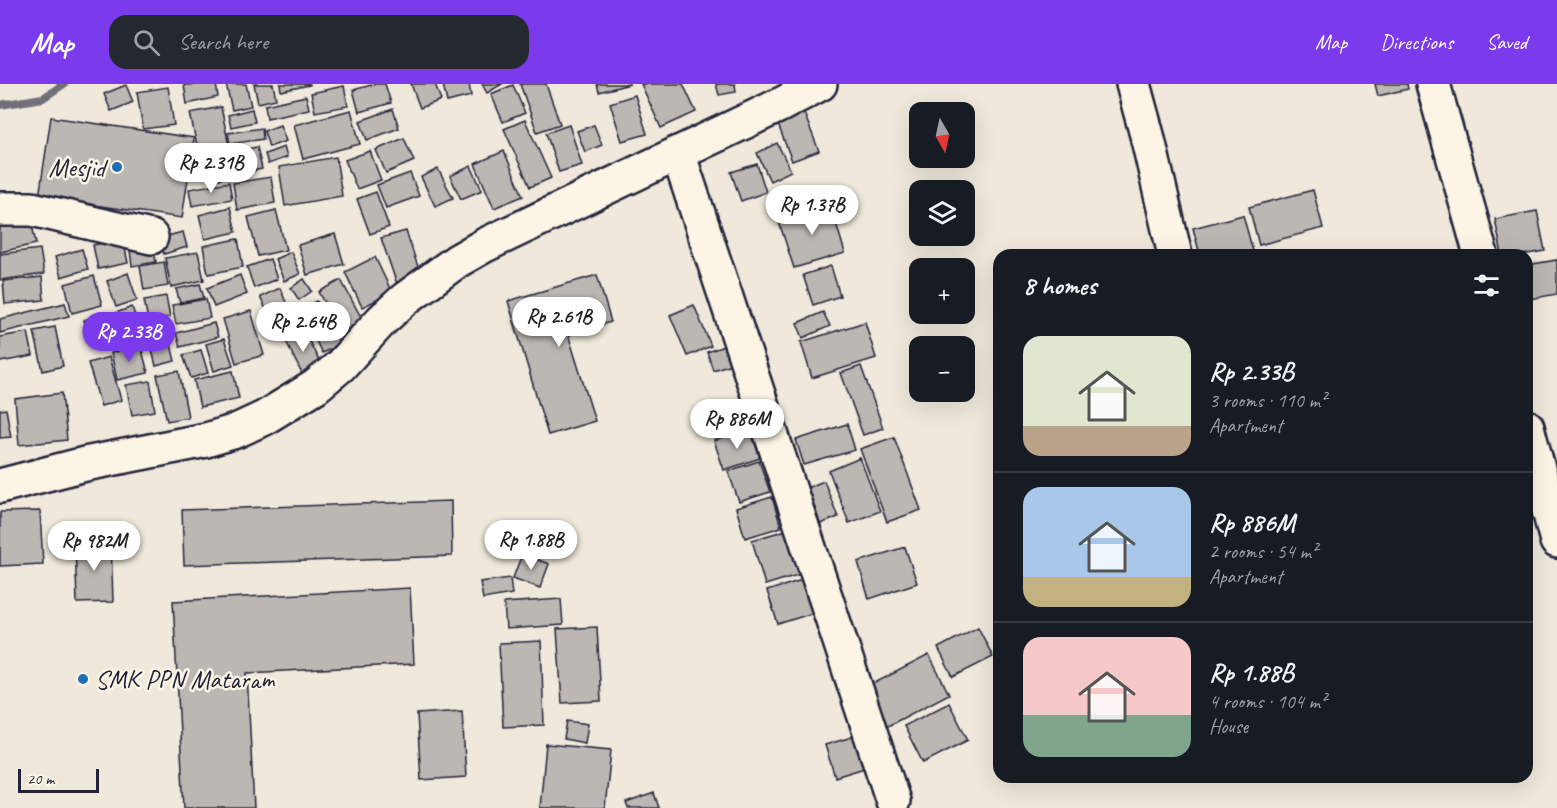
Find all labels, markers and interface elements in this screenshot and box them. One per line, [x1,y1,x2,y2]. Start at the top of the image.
search box [109,15,529,69]
text: Map [30,25,73,60]
icon: search [130,26,163,59]
text: Search here [178,28,268,56]
text: Map [1315,29,1347,55]
text: Directions [1380,29,1453,55]
text: Saved [1486,29,1527,55]
north arrow [909,102,975,168]
map controls [909,102,975,402]
pin: Rp 2.31B [149,143,273,194]
text: Rp 2.31B [178,150,244,175]
place label: Mesjid [49,151,109,184]
marker: Mesjid [110,160,124,174]
button: layers [909,180,975,246]
pin: Rp 1.37B [750,185,874,236]
text: Rp 1.37B [779,192,845,217]
button: + [909,258,975,324]
text: 8 homes [1023,269,1096,302]
icon: filters [1470,269,1503,302]
pin: Rp 2.61B [497,297,621,348]
pin: Rp 2.64B [241,302,365,353]
text: Rp 2.61B [526,304,592,329]
text: Rp 2.64B [270,309,336,334]
pin: Rp 2.33B [67,312,191,363]
text: Rp 2.33B [96,319,162,344]
button: − [909,336,975,402]
text: Rp 2.33B [1209,355,1294,388]
icon: home [1071,360,1143,432]
text: 3 rooms · 110 m² [1209,388,1326,413]
pin: Rp 886M [682,399,792,450]
text: Rp 886M [704,406,770,431]
text: Apartment [1209,413,1282,438]
text: Rp 886M [1209,506,1294,539]
icon: home [1071,511,1143,583]
pin: Rp 1.88B [469,520,593,571]
pin: Rp 982M [39,521,149,572]
text: Rp 1.88B [498,527,564,552]
text: Rp 982M [61,528,127,553]
text: 2 rooms · 54 m² [1209,539,1317,564]
text: Apartment [1209,564,1282,589]
text: Rp 1.88B [1209,656,1294,689]
icon: home [1071,661,1143,733]
place label: SMK PPN Mataram [95,663,276,696]
marker: SMK PPN Mataram [76,672,90,686]
text: 4 rooms · 104 m² [1209,689,1326,714]
text: House [1209,714,1248,739]
scale bar [18,766,99,794]
text: 20 m [27,769,54,789]

